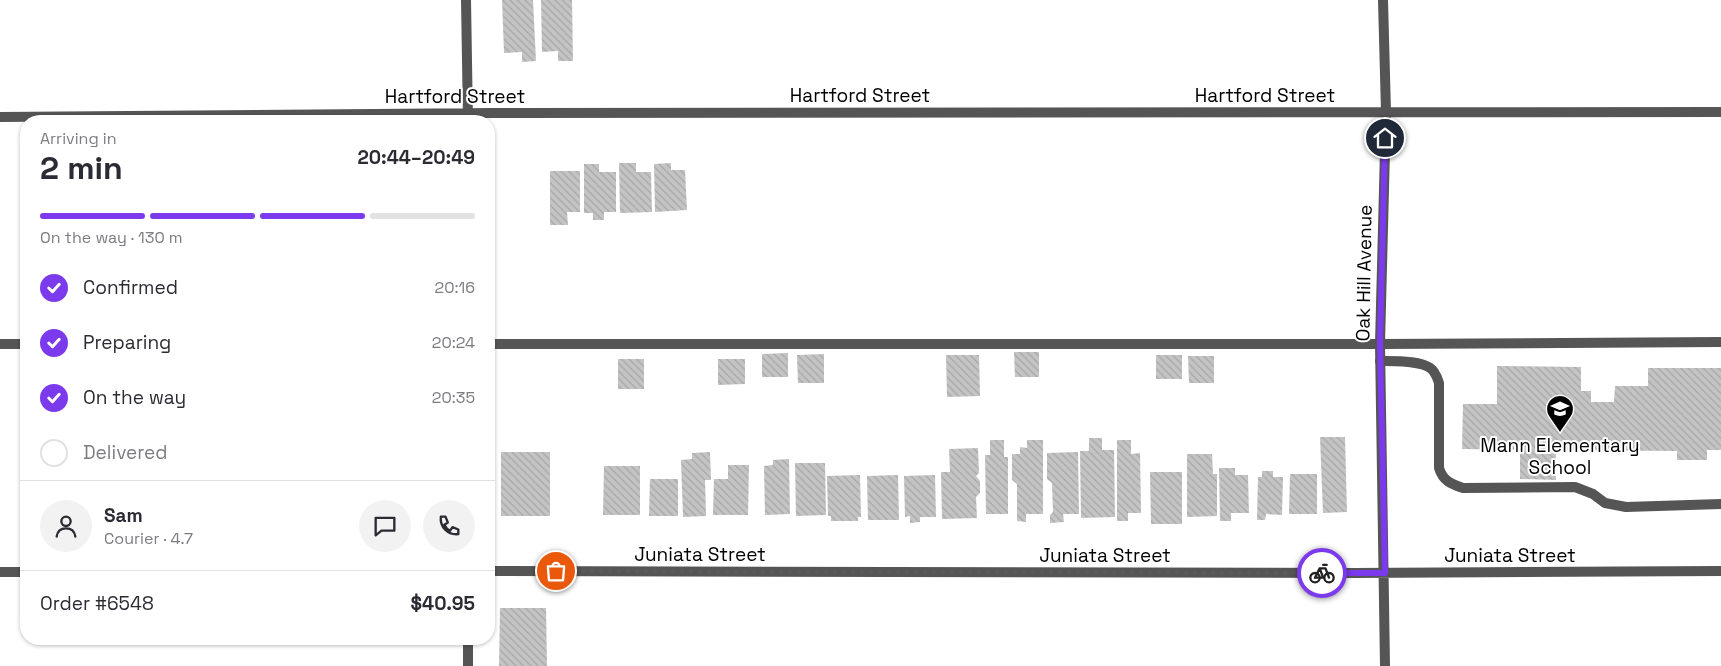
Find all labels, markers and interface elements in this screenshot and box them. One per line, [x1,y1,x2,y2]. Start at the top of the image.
street label: Hartford Street [790,83,930,108]
street label: Hartford Street [1195,83,1335,108]
street label: Hartford Street [385,84,525,109]
pin [1364,117,1406,159]
icon: home [1371,124,1399,152]
text: Arriving in [40,128,117,149]
text: 20:44–20:49 [357,145,475,170]
text: 2 min [40,148,123,188]
street label: Oak Hill Avenue [1350,204,1378,342]
text: On the way · 130 m [40,227,183,248]
icon: check [40,274,68,302]
text: Confirmed [83,275,178,300]
text: 20:16 [435,277,475,298]
icon: check [40,329,68,357]
text: Preparing [83,330,171,355]
text: 20:24 [432,332,475,353]
icon: check [40,384,68,412]
text: On the way [83,385,186,410]
text: 20:35 [432,387,475,408]
school or university icon: Mann Elementary School [1545,394,1575,433]
place label: Mann Elementary School [1480,433,1640,480]
text: Delivered [83,440,168,465]
button: person [40,500,92,552]
button: chat [359,500,411,552]
button: phone [423,500,475,552]
text: Sam [104,503,143,528]
text: Courier · 4.7 [104,528,193,549]
street label: Juniata Street [634,542,766,567]
street label: Juniata Street [1039,543,1171,568]
street label: Juniata Street [1444,543,1576,568]
courier [1297,548,1347,598]
pin [535,550,577,592]
icon: bag [542,557,570,585]
icon: bike [1308,559,1336,587]
text: Order #6548 [40,591,154,616]
text: $40.95 [411,591,475,616]

